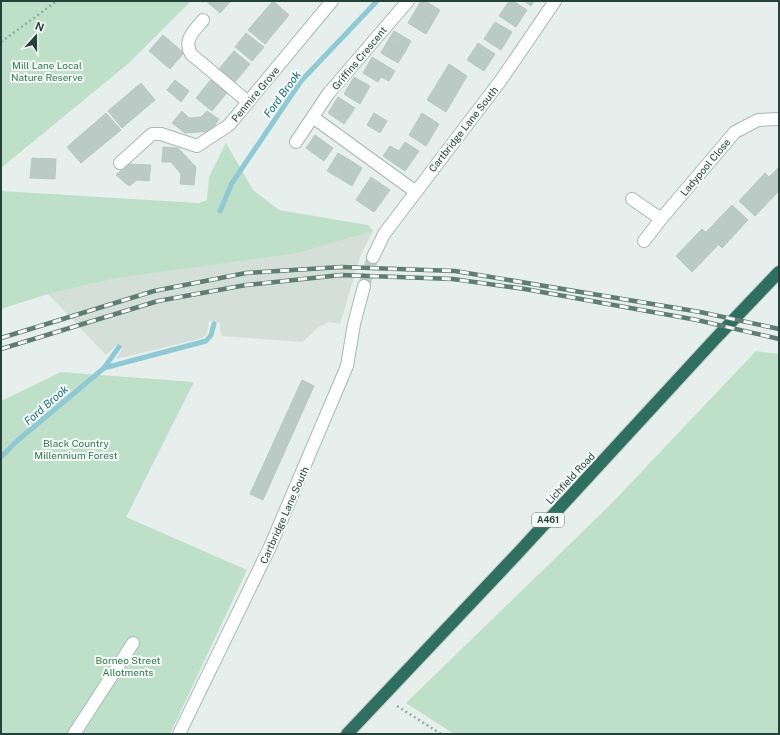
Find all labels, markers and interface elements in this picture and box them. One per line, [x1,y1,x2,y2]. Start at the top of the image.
north arrow [16,16,56,56]
text: N [33,20,46,34]
street label: Griffins Crescent [329,24,389,92]
park label: Mill Lane Local Nature Reserve [11,59,83,83]
street label: Penmire Grove [229,64,282,124]
water label: Ford Brook [261,68,303,119]
street label: Cartbridge Lane South [426,84,500,174]
street label: Ladypool Close [678,136,733,198]
water label: Ford Brook [22,383,70,427]
park label: Black Country Millennium Forest [34,437,118,461]
street label: Lichfield Road [543,450,597,506]
street label: Cartbridge Lane South [257,464,311,565]
road number: A461 [532,513,564,527]
park label: Borneo Street Allotments [96,654,161,678]

